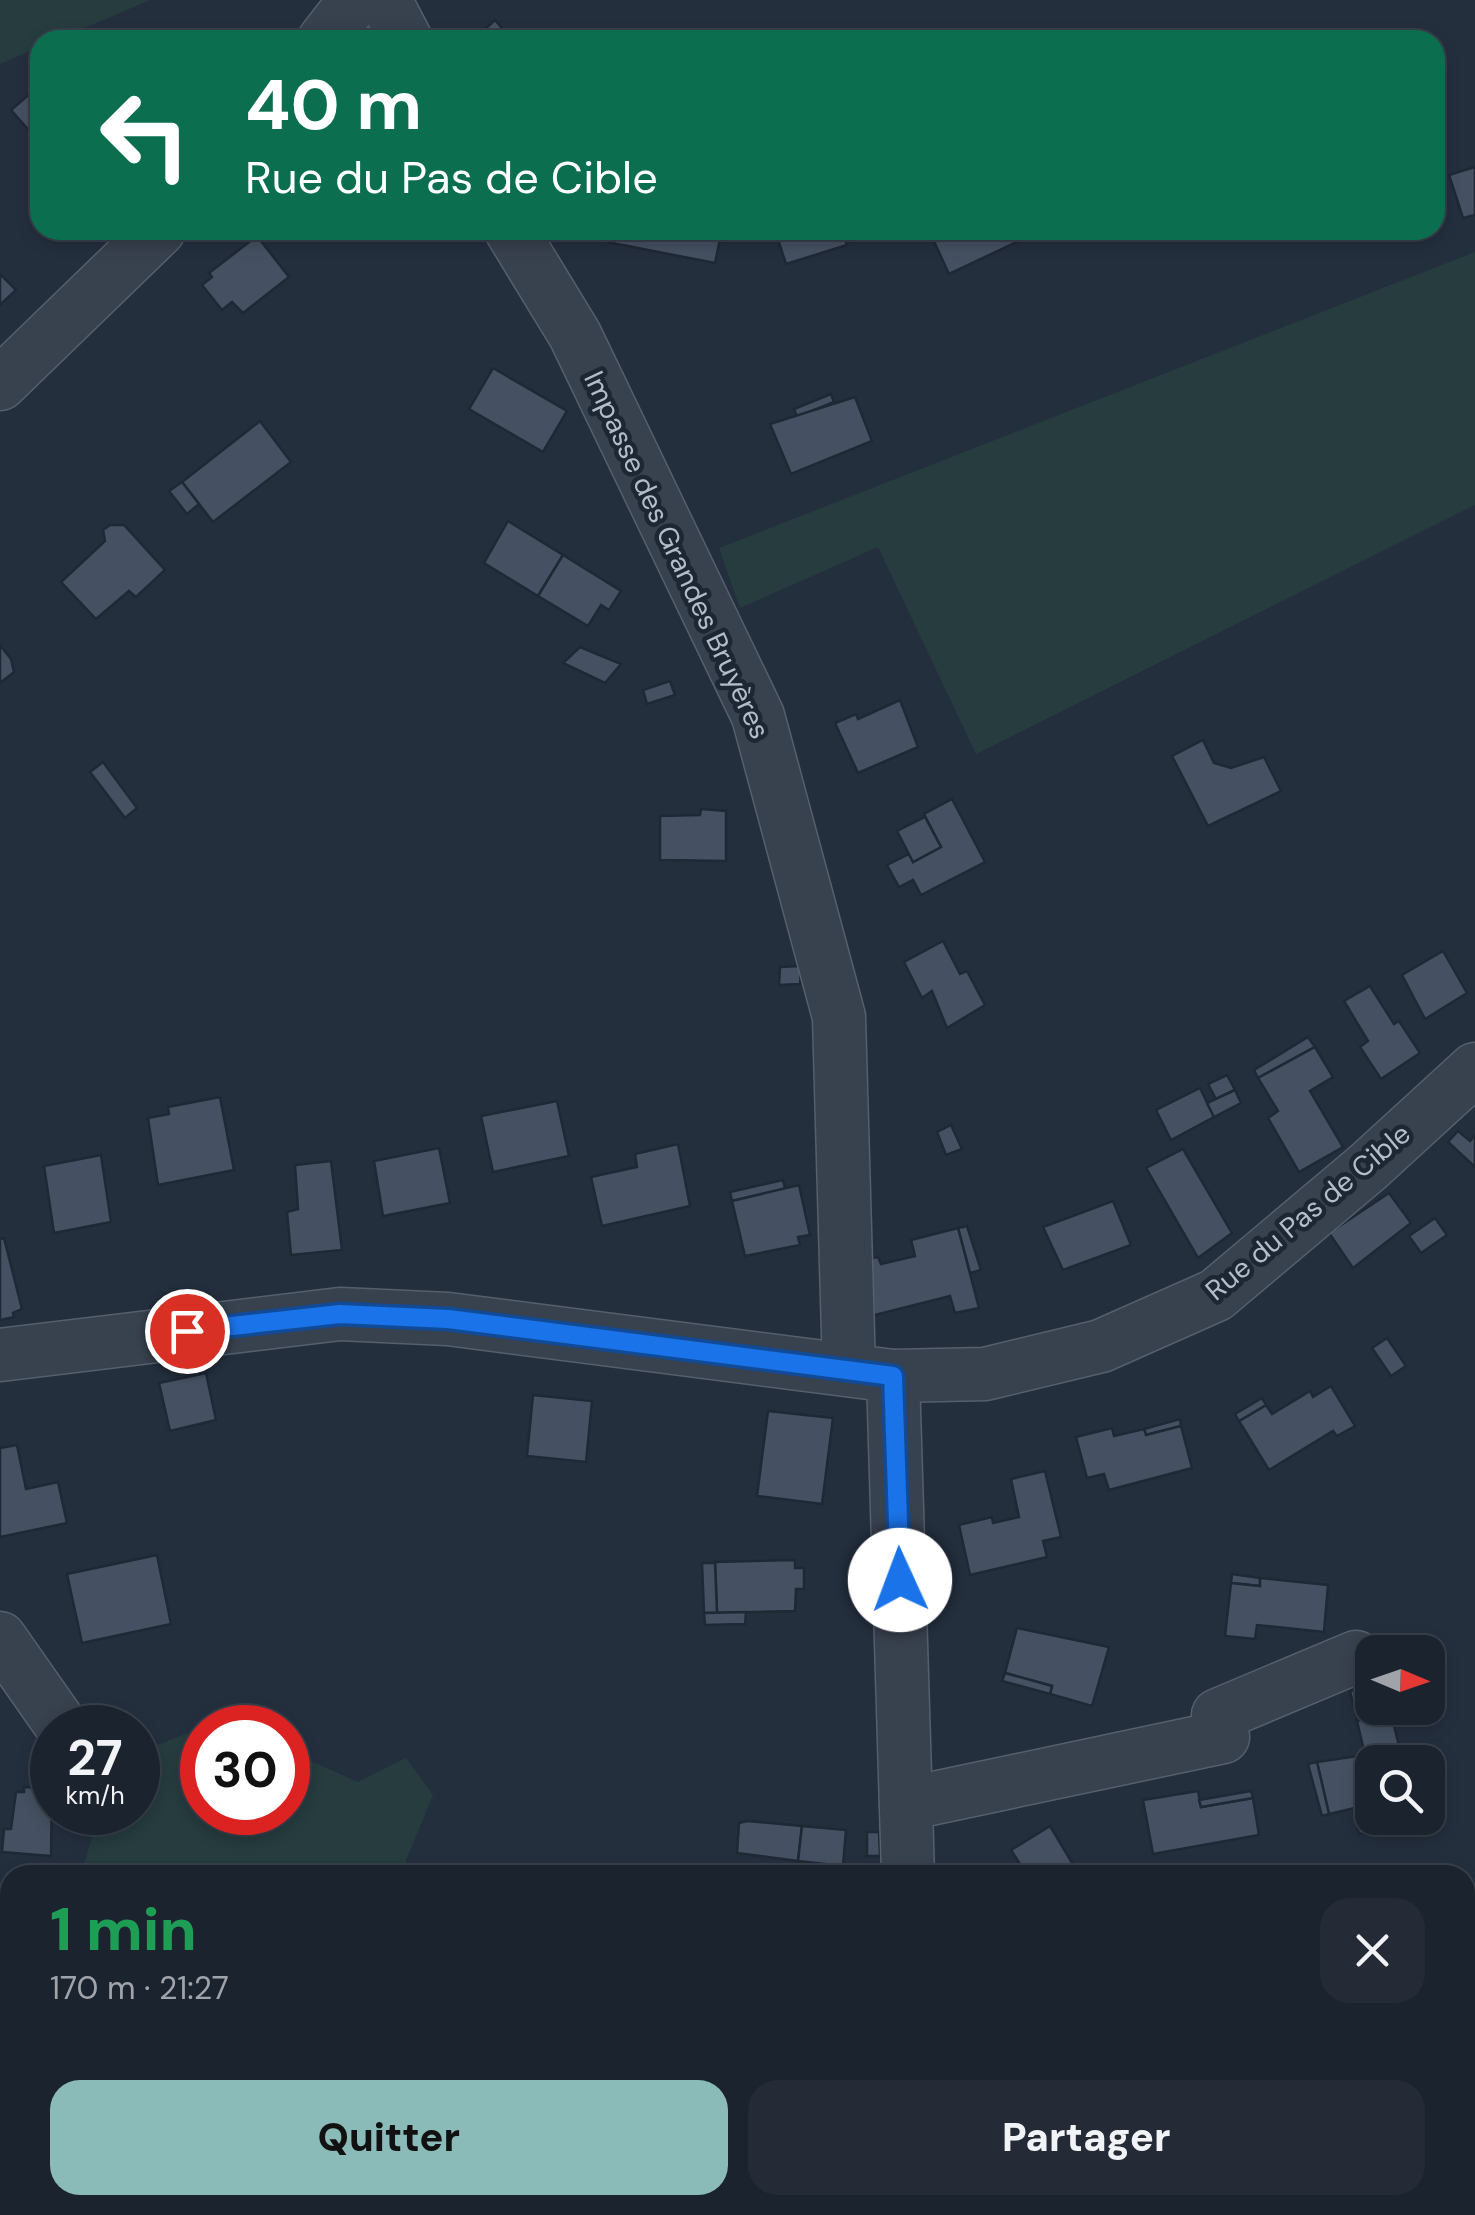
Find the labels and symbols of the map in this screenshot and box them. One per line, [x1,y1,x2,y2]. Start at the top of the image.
street label: Impasse des Grandes Bruyères [575,365,779,745]
street label: Rue du Pas de Cible [1198,1115,1418,1309]
pin [145,1289,230,1374]
position arrow [848,1528,952,1632]
north arrow [1355,1635,1445,1725]
speed limit sign: 30 [180,1705,310,1835]

